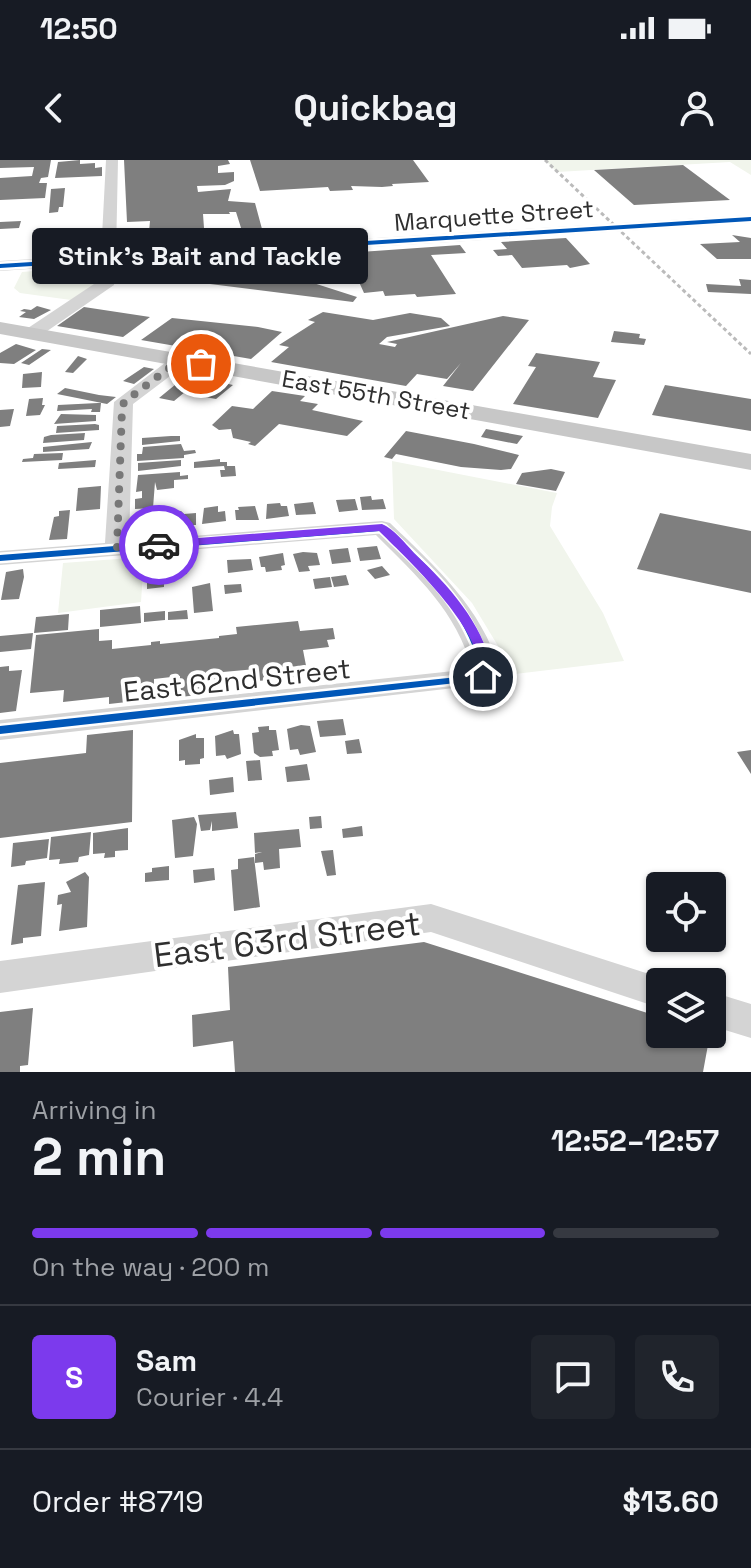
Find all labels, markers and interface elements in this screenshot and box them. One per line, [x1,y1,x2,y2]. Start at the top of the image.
text: 12:50 [40,9,118,48]
text: Quickbag [294,85,457,131]
icon: back [32,86,76,130]
icon: person [675,86,719,130]
street label: Marquette Street [393,193,595,238]
callout: Stink's Bait and Tackle [33,228,369,284]
text: Stink's Bait and Tackle [58,239,342,273]
pin [167,330,235,398]
icon: bag [179,342,223,386]
street label: East 55th Street [279,363,473,426]
courier [119,505,199,585]
icon: car [137,523,181,567]
pin [449,643,517,711]
street label: East 62nd Street [122,650,352,710]
icon: home [461,655,505,699]
map controls [646,872,726,1048]
button: locate [646,872,726,952]
street label: East 63rd Street [151,902,423,977]
button: layers [646,968,726,1048]
text: Arriving in [32,1093,156,1127]
text: 12:52–12:57 [551,1121,719,1160]
text: 2 min [32,1124,166,1190]
text: On the way · 200 m [32,1250,269,1284]
button: chat [531,1335,615,1419]
button: phone [635,1335,719,1419]
text: Sam [136,1341,197,1380]
text: S [65,1358,83,1397]
text: Courier · 4.4 [136,1380,283,1414]
text: Order #8719 [32,1482,204,1521]
text: $13.60 [622,1482,719,1521]

